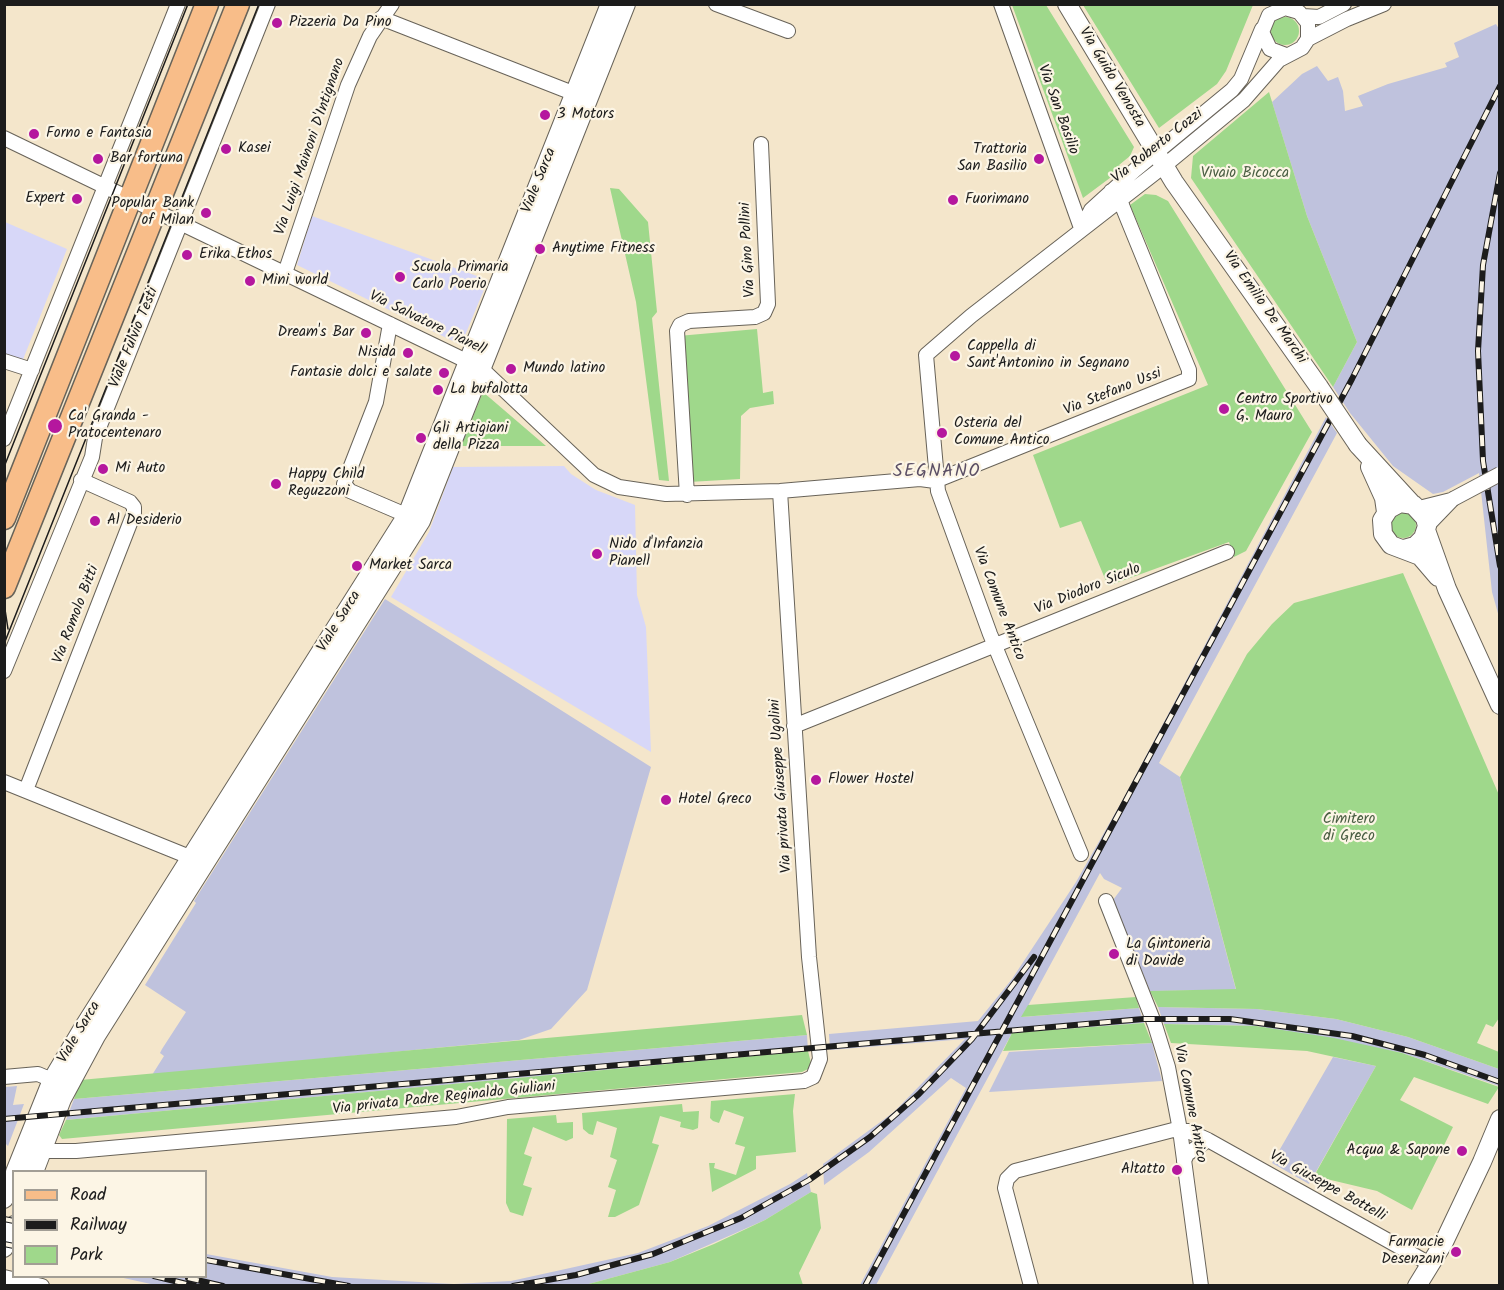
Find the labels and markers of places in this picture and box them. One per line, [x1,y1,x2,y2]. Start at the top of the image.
place label: Pizzeria Da Pino [289,14,391,32]
marker: Pizzeria Da Pino [270,16,284,30]
place label: 3 Motors [557,106,614,124]
marker: 3 Motors [538,108,552,122]
place label: Forno e Fantasia [46,125,152,143]
marker: Forno e Fantasia [27,127,41,141]
place label: Kasei [238,140,271,158]
place label: Trattoria San Basilio [957,141,1027,176]
marker: Kasei [219,142,233,156]
place label: Bar fortuna [110,150,183,168]
marker: Bar fortuna [91,152,105,166]
marker: Trattoria San Basilio [1032,152,1046,166]
place label: Expert [25,190,65,208]
place label: Fuorimano [965,191,1029,209]
marker: Expert [70,192,84,206]
marker: Fuorimano [946,193,960,207]
place label: Popular Bank of Milan [111,195,194,230]
marker: Popular Bank of Milan [199,206,213,220]
place label: Anytime Fitness [552,240,655,258]
marker: Anytime Fitness [533,242,547,256]
place label: Erika Ethos [199,246,272,264]
marker: Erika Ethos [180,248,194,262]
place label: Scuola Primaria Carlo Poerio [412,259,509,294]
marker: Scuola Primaria Carlo Poerio [393,270,407,284]
place label: Mini world [262,272,328,290]
marker: Mini world [243,274,257,288]
place label: Dream's Bar [278,324,354,342]
marker: Dream's Bar [359,326,373,340]
place label: Cappella di Sant'Antonino in Segnano [967,338,1129,373]
place label: Nisida [358,344,396,362]
marker: Nisida [401,346,415,360]
marker: Cappella di Sant'Antonino in Segnano [948,349,962,363]
place label: Mundo latino [523,360,605,378]
marker: Mundo latino [504,362,518,376]
place label: Fantasie dolci e salate [290,364,432,382]
marker: Fantasie dolci e salate [437,366,451,380]
place label: La bufalotta [450,381,528,399]
marker: La bufalotta [431,383,445,397]
place label: Centro Sportivo G. Mauro [1236,391,1333,426]
marker: Centro Sportivo G. Mauro [1217,402,1231,416]
place label: Ca' Granda - Pratocentenaro [68,408,162,443]
place label: Osteria del Comune Antico [954,415,1050,450]
marker: Ca' Granda - Pratocentenaro [46,417,64,435]
place label: Gli Artigiani della Pizza [433,420,508,455]
marker: Osteria del Comune Antico [935,426,949,440]
marker: Gli Artigiani della Pizza [414,431,428,445]
place label: Mi Auto [115,460,165,478]
marker: Mi Auto [96,462,110,476]
place label: Happy Child Reguzzoni [288,466,364,501]
marker: Happy Child Reguzzoni [269,477,283,491]
place label: Al Desiderio [107,512,182,530]
marker: Al Desiderio [88,514,102,528]
place label: Nido d'Infanzia Pianell [609,536,703,571]
marker: Nido d'Infanzia Pianell [590,547,604,561]
place label: Market Sarca [369,557,452,575]
marker: Market Sarca [350,559,364,573]
place label: Flower Hostel [828,771,914,789]
marker: Flower Hostel [809,773,823,787]
place label: Hotel Greco [678,791,751,809]
marker: Hotel Greco [659,793,673,807]
place label: La Gintoneria di Davide [1126,936,1211,971]
marker: La Gintoneria di Davide [1107,947,1121,961]
place label: Acqua & Sapone [1347,1142,1450,1160]
marker: Acqua & Sapone [1455,1144,1469,1158]
place label: Altatto [1121,1161,1165,1179]
marker: Altatto [1170,1163,1184,1177]
place label: Farmacie Desenzani [1381,1234,1444,1269]
marker: Farmacie Desenzani [1449,1245,1463,1259]

